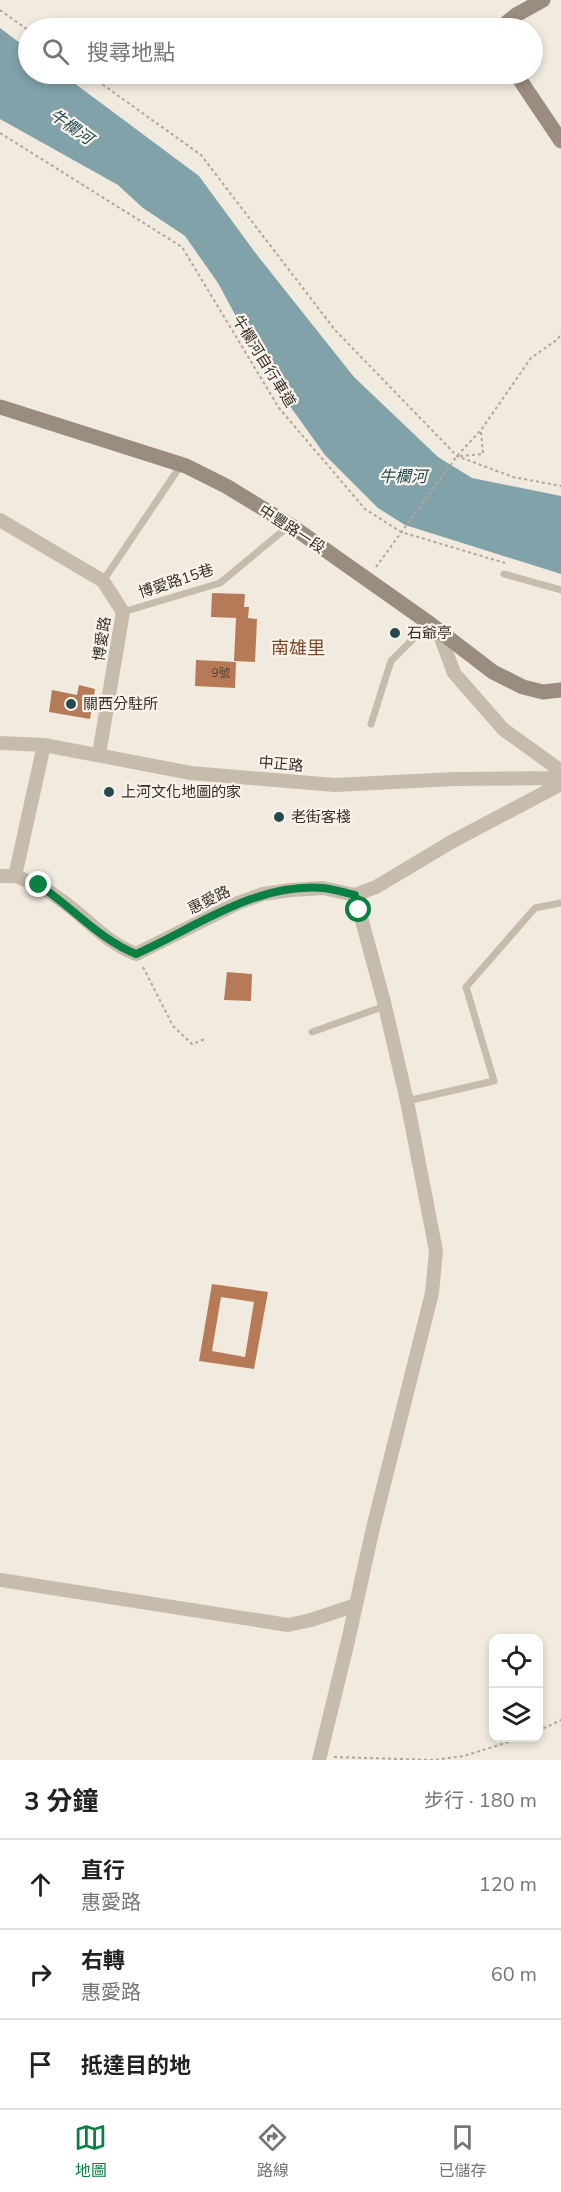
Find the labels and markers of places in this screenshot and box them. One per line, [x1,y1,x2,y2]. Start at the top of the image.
place label: 石爺亭 [407,623,452,643]
marker: 石爺亭 [388,626,402,640]
place label: 關西分駐所 [83,694,158,714]
marker: 關西分駐所 [64,697,78,711]
place label: 上河文化地圖的家 [121,782,241,802]
marker: 上河文化地圖的家 [102,785,116,799]
place label: 老街客棧 [291,807,351,827]
marker: 老街客棧 [272,810,286,824]

